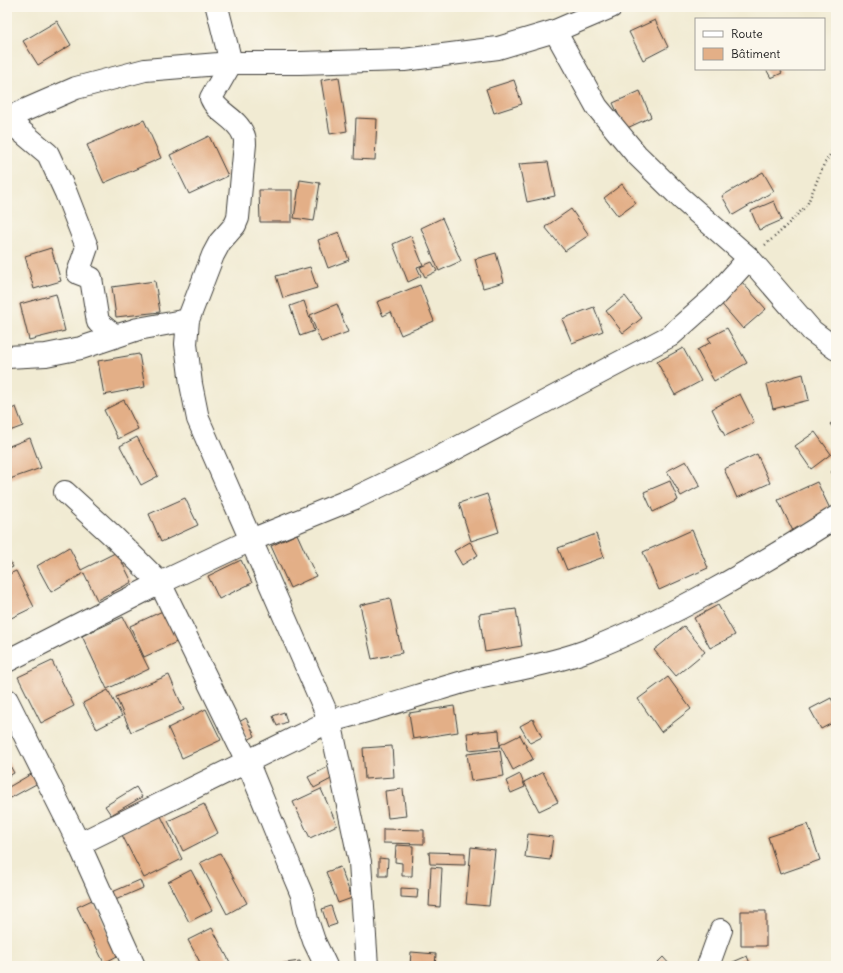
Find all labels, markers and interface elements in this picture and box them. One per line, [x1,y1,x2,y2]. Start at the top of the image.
legend [695,18,825,70]
text: Route [731,26,763,41]
text: Bâtiment [731,46,780,61]

